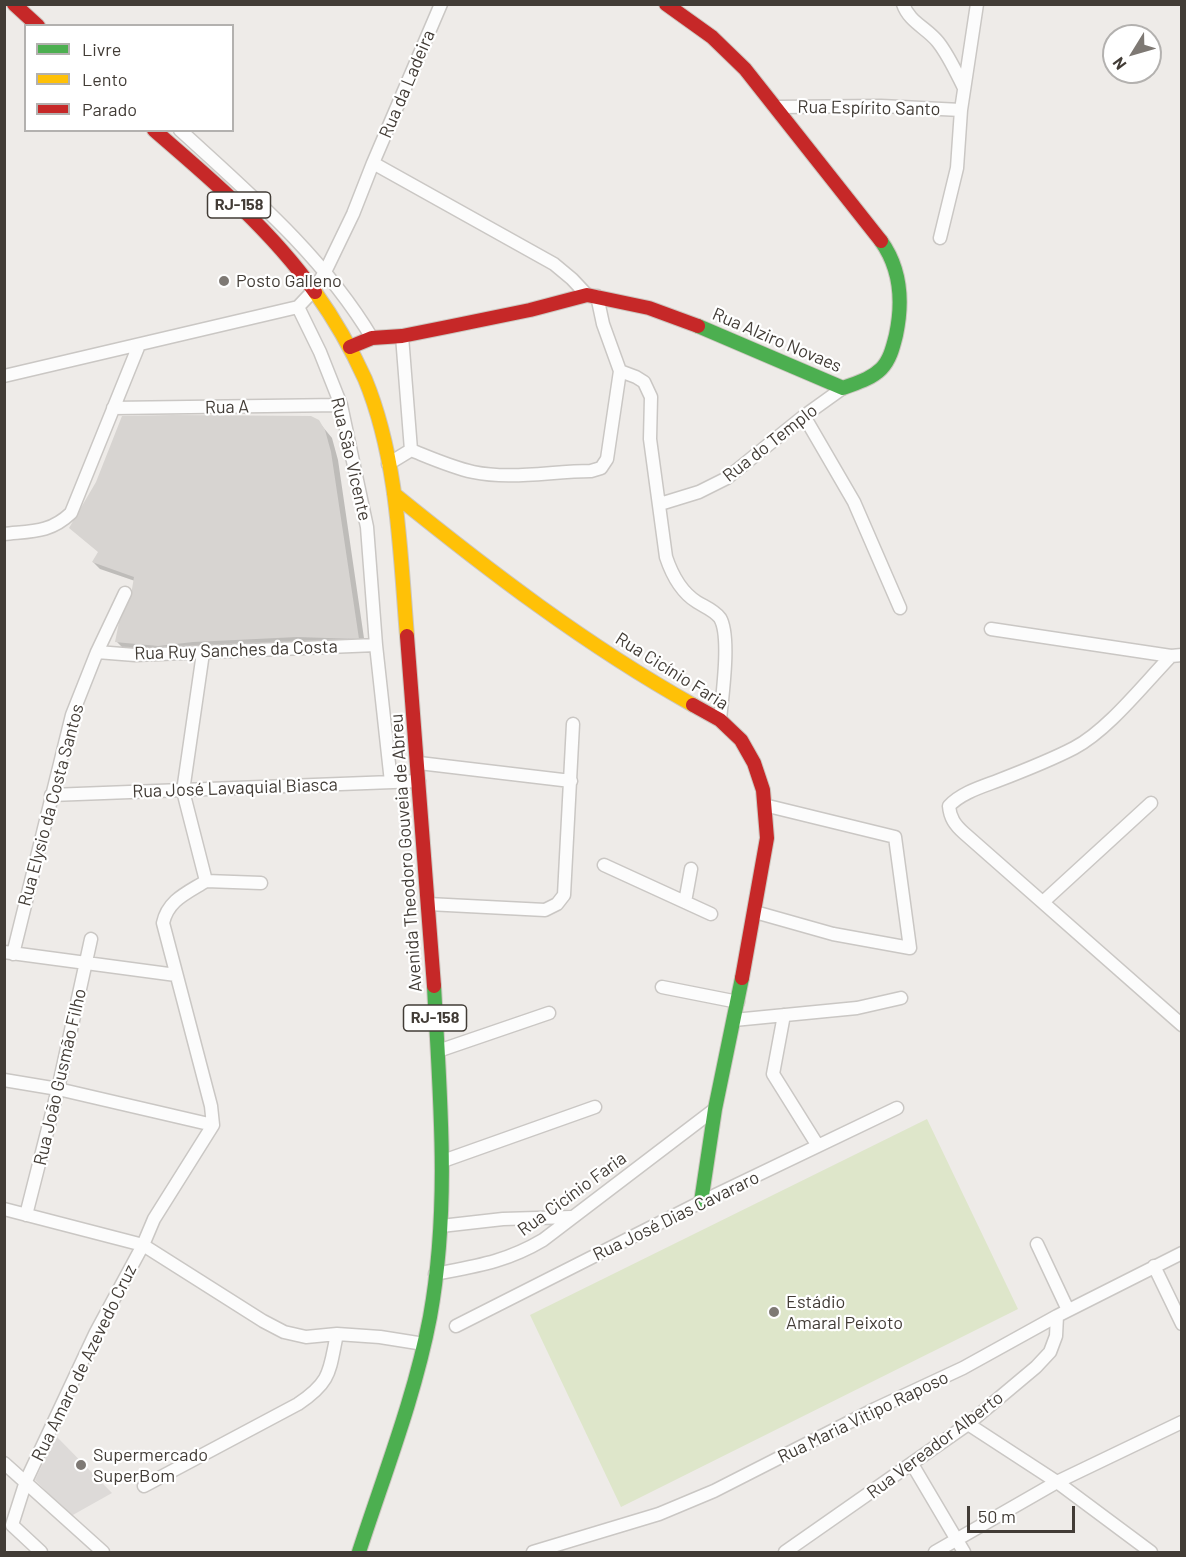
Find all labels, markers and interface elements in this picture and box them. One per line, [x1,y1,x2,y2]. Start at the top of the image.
legend [24,24,234,132]
north arrow [1102,24,1162,84]
street label: Rua da Ladeira [375,27,439,141]
text: Livre [82,38,121,60]
text: N [1108,54,1130,74]
text: Lento [82,68,128,90]
street label: Rua Espírito Santo [797,96,941,120]
text: Parado [82,98,137,120]
road number: RJ-158 [208,192,270,218]
place label: Posto Galleno [236,270,342,292]
marker: Posto Galleno [217,274,231,288]
street label: Rua Alziro Novaes [709,303,845,377]
street label: Rua São Vicente [326,395,376,523]
street label: Rua A [205,396,249,418]
street label: Rua do Templo [718,399,822,487]
street label: Rua Cicínio Faria [612,628,732,714]
street label: Rua Ruy Sanches da Costa [134,636,338,664]
street label: Rua Elysio da Costa Santos [14,702,88,908]
street label: Avenida Theodoro Gouveia de Abreu [385,713,427,993]
street label: Rua José Lavaquial Biasca [132,774,338,802]
street label: Rua João Gusmão Filho [29,986,91,1168]
road number: RJ-158 [404,1005,466,1031]
street label: Rua Cicínio Faria [513,1147,631,1241]
street label: Rua José Dias Cavararo [589,1166,763,1266]
street label: Rua Amaro de Azevedo Cruz [27,1261,141,1465]
place label: Estádio Amaral Peixoto [786,1291,903,1334]
marker: Estádio Amaral Peixoto [767,1305,781,1319]
street label: Rua Maria Vitipo Raposo [774,1366,952,1468]
street label: Rua Vereador Alberto [863,1387,1007,1503]
place label: Supermercado SuperBom [93,1444,208,1486]
marker: Supermercado SuperBom [74,1458,88,1472]
scale bar [970,1494,1078,1532]
text: 50 m [978,1505,1016,1527]

